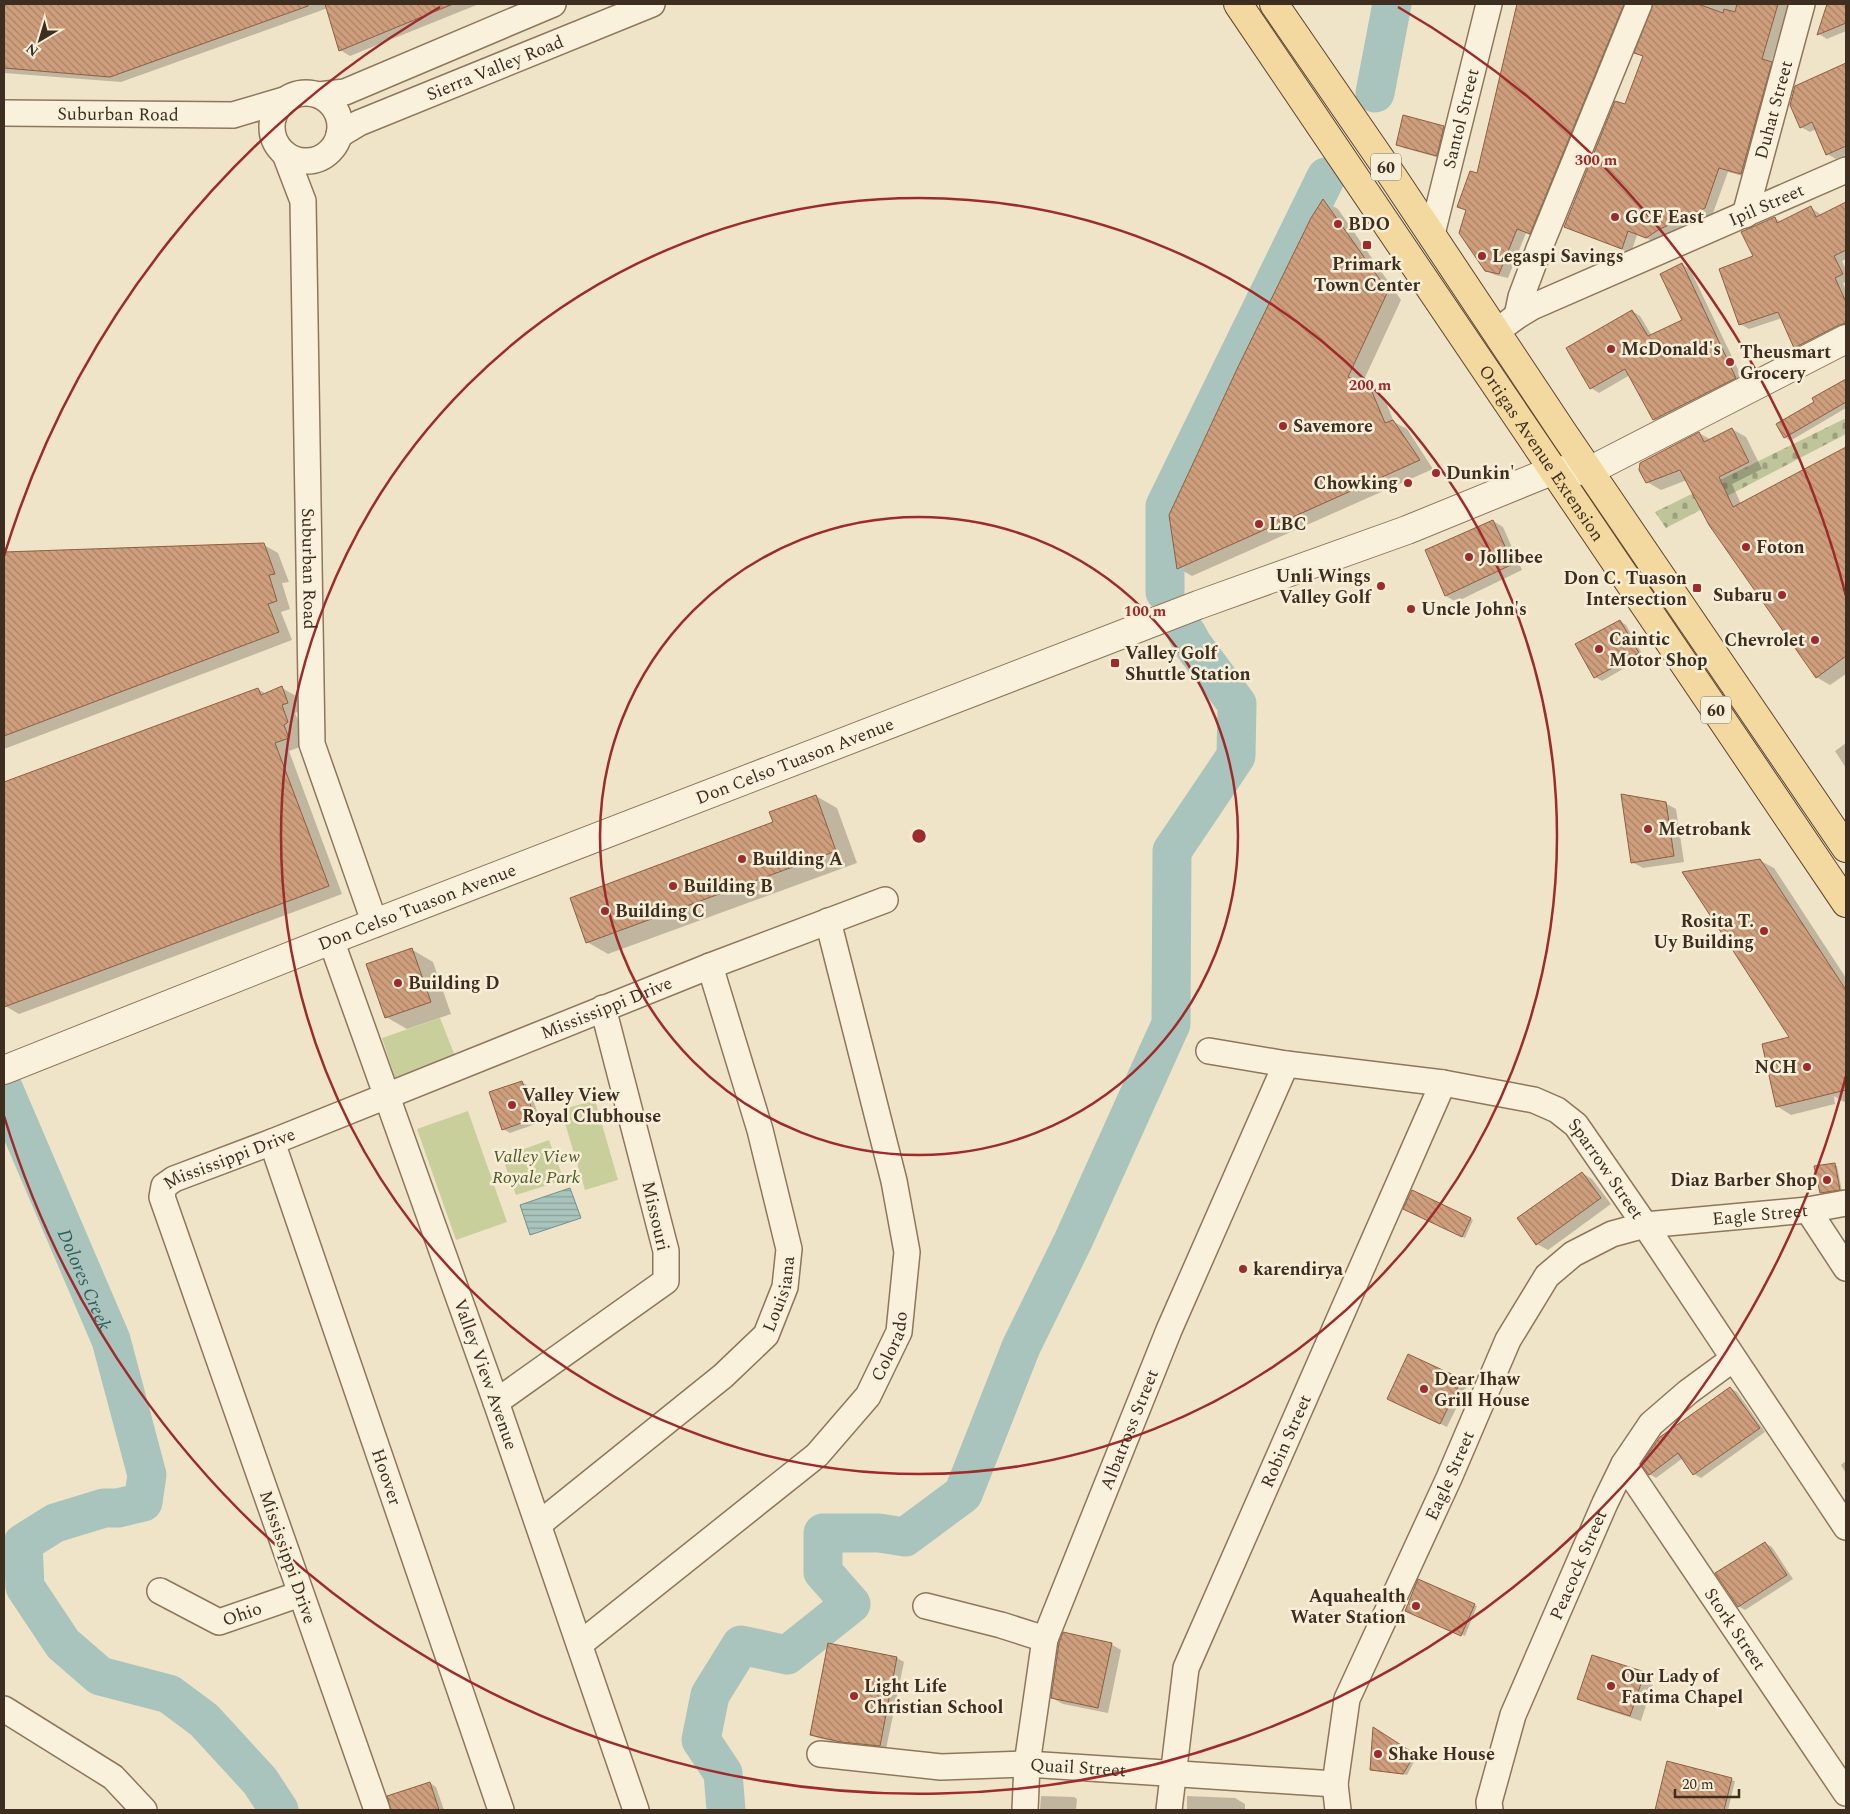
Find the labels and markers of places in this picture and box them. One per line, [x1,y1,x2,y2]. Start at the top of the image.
place label: GCF East [1625,204,1704,231]
place label: BDO [1348,211,1390,238]
marker: GCF East [1609,211,1621,223]
marker: BDO [1332,218,1344,230]
marker: Primark Town Center [1361,239,1373,251]
place label: Legaspi Savings [1492,243,1624,270]
marker: Legaspi Savings [1476,250,1488,262]
place label: Primark Town Center [1314,251,1421,299]
place label: McDonald's [1621,336,1721,363]
place label: Theusmart Grocery [1740,339,1831,387]
marker: McDonald's [1605,343,1617,355]
marker: Theusmart Grocery [1724,356,1736,368]
place label: Savemore [1293,413,1373,440]
marker: Savemore [1277,420,1289,432]
place label: Dunkin' [1446,460,1515,487]
marker: Dunkin' [1430,467,1442,479]
place label: Chowking [1314,470,1398,497]
marker: Chowking [1402,477,1414,489]
place label: LBC [1269,511,1306,538]
marker: LBC [1253,518,1265,530]
place label: Foton [1756,534,1805,561]
marker: Foton [1740,541,1752,553]
place label: Jollibee [1479,544,1543,571]
marker: Jollibee [1463,551,1475,563]
place label: Unli Wings Valley Golf [1275,563,1372,611]
place label: Don C. Tuason Intersection [1564,565,1687,613]
marker: Unli Wings Valley Golf [1375,580,1387,592]
marker: Don C. Tuason Intersection [1691,582,1703,594]
place label: Subaru [1713,582,1772,609]
marker: Subaru [1776,589,1788,601]
place label: Uncle John's [1421,596,1527,623]
marker: Uncle John's [1405,603,1417,615]
place label: Caintic Motor Shop [1609,626,1707,674]
place label: Chevrolet [1724,627,1805,654]
marker: Chevrolet [1809,634,1821,646]
place label: Valley Golf Shuttle Station [1125,640,1251,688]
marker: Caintic Motor Shop [1593,643,1605,655]
marker: Valley Golf Shuttle Station [1109,657,1121,669]
place label: Metrobank [1658,816,1751,843]
marker: Metrobank [1642,823,1654,835]
centre of rings [910,827,928,845]
place label: Building A [752,846,843,873]
marker: Building A [736,853,748,865]
place label: Building B [683,873,773,900]
marker: Building B [667,880,679,892]
place label: Building C [615,898,705,925]
marker: Building C [599,905,611,917]
place label: Rosita T. Uy Building [1653,908,1754,956]
marker: Rosita T. Uy Building [1758,925,1770,937]
place label: Building D [408,970,499,997]
marker: Building D [392,977,404,989]
place label: NCH [1754,1054,1797,1081]
marker: NCH [1801,1061,1813,1073]
place label: Valley View Royal Clubhouse [522,1082,661,1130]
marker: Valley View Royal Clubhouse [506,1099,518,1111]
place label: Diaz Barber Shop [1670,1167,1817,1194]
marker: Diaz Barber Shop [1821,1174,1833,1186]
place label: karendirya [1253,1256,1344,1283]
marker: karendirya [1237,1263,1249,1275]
place label: Dear Ihaw Grill House [1434,1366,1530,1414]
marker: Dear Ihaw Grill House [1418,1383,1430,1395]
place label: Aquahealth Water Station [1290,1583,1406,1631]
marker: Aquahealth Water Station [1410,1600,1422,1612]
place label: Our Lady of Fatima Chapel [1621,1663,1743,1711]
place label: Light Life Christian School [864,1673,1003,1721]
marker: Our Lady of Fatima Chapel [1605,1680,1617,1692]
marker: Light Life Christian School [848,1690,860,1702]
place label: Shake House [1388,1741,1495,1768]
marker: Shake House [1372,1748,1384,1760]

